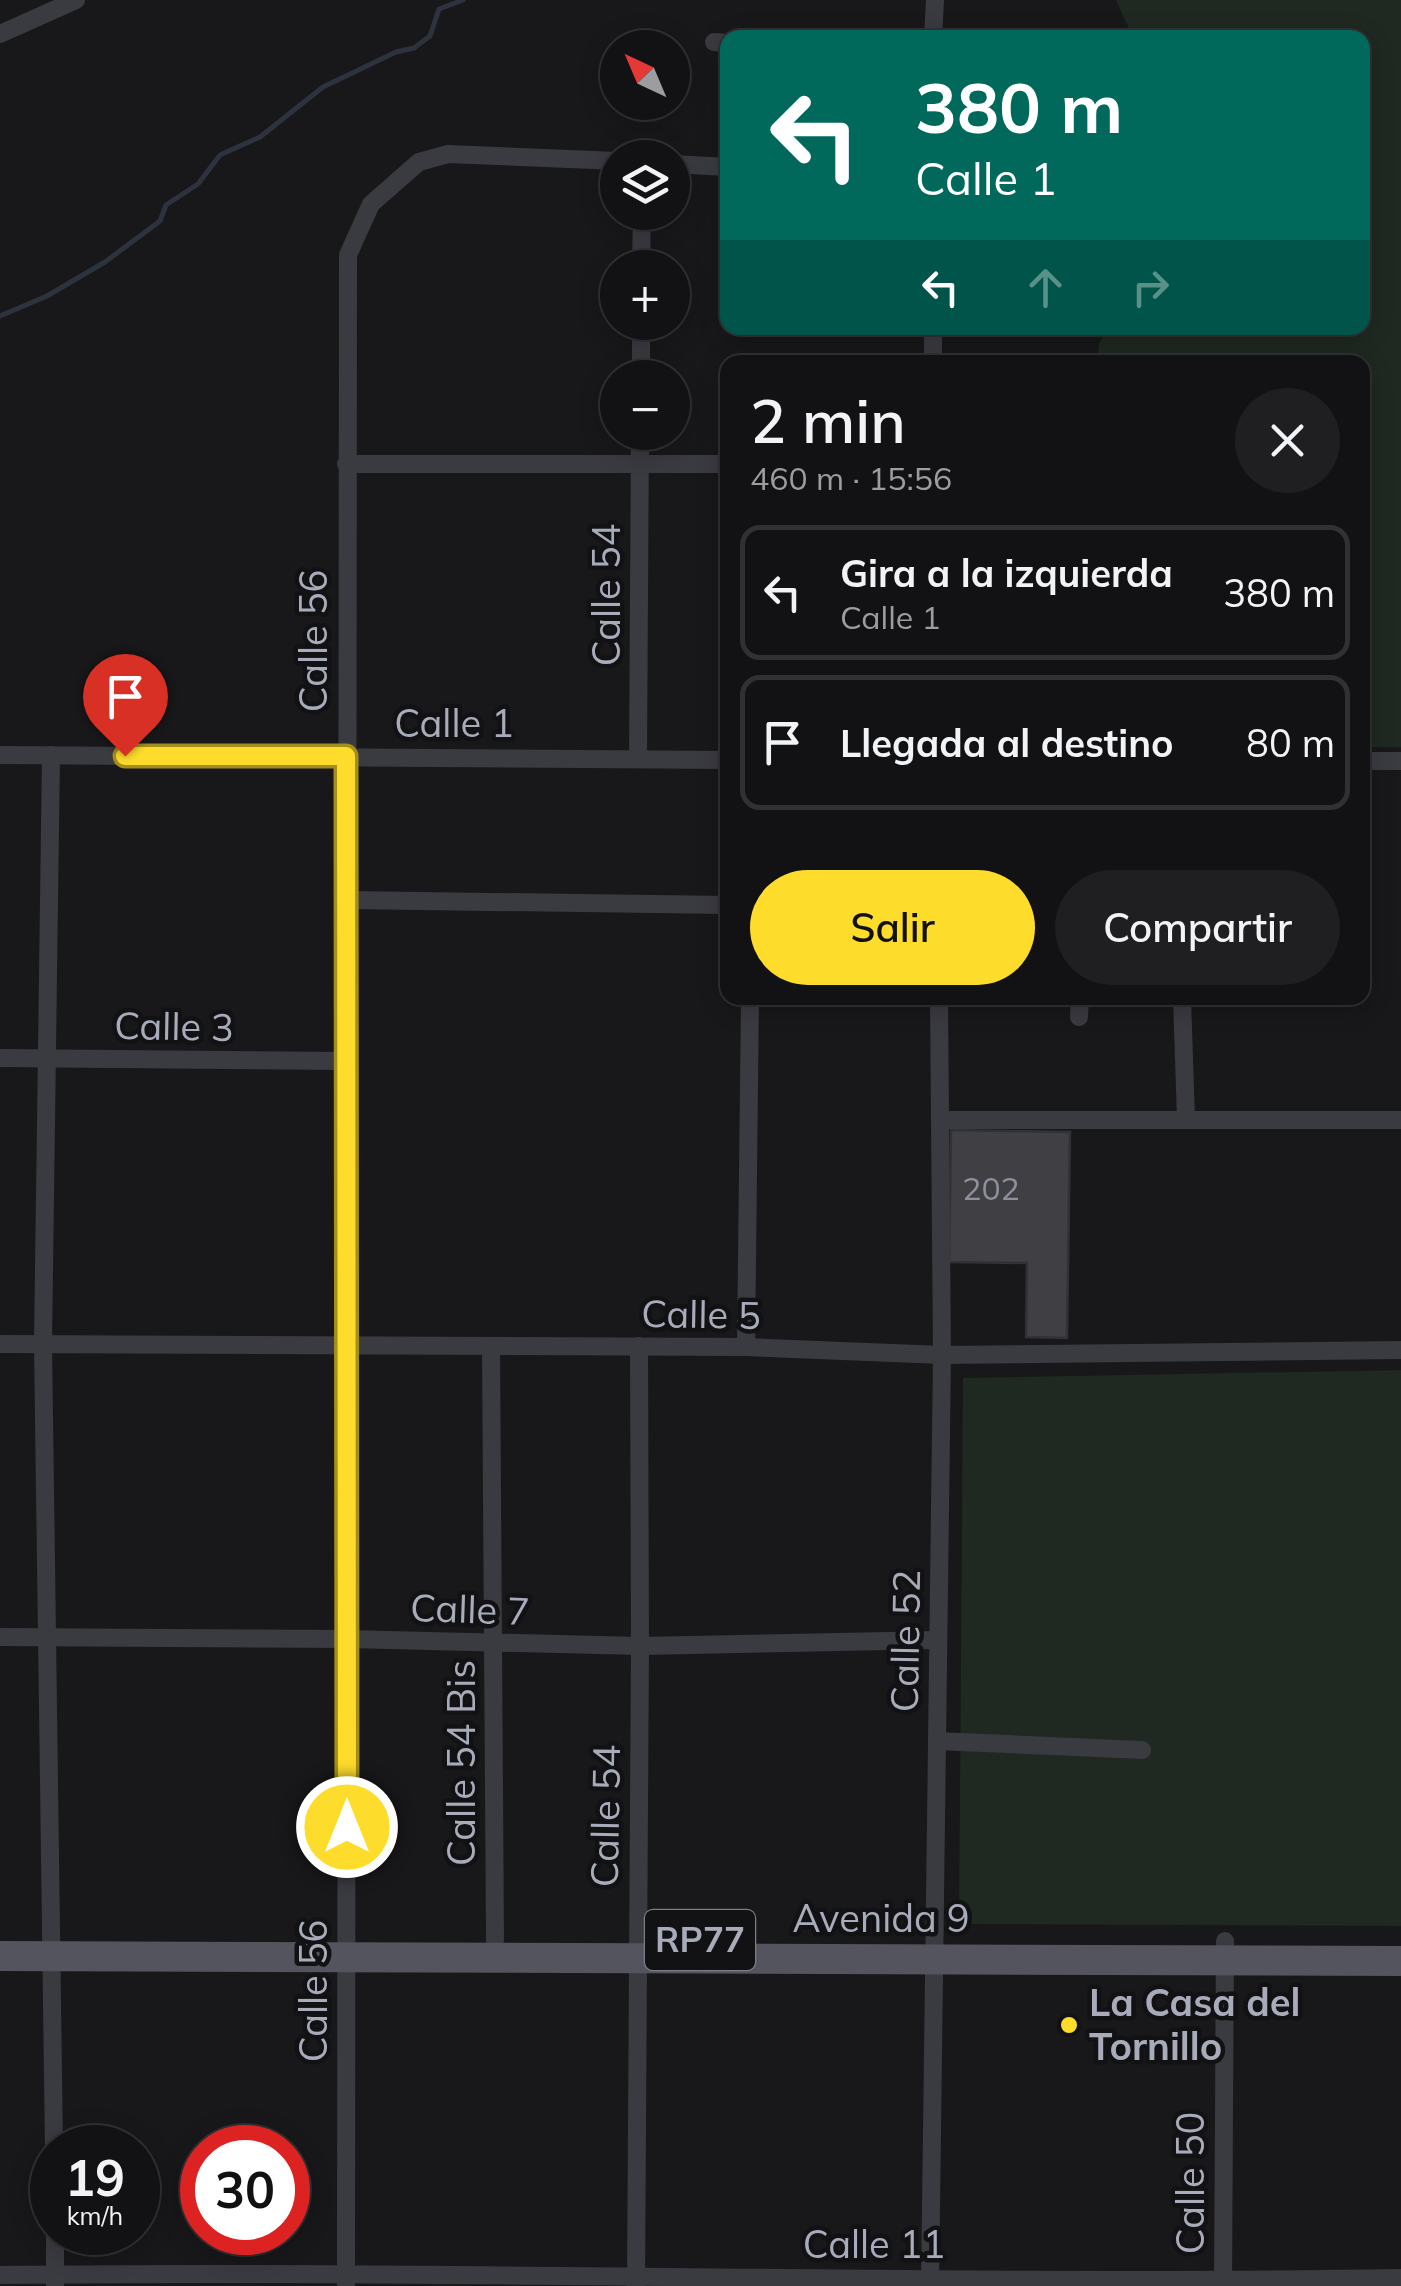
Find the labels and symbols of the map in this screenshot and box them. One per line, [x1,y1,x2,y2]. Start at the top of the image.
north arrow [600,30,690,120]
street label: Calle 54 [582,524,630,666]
street label: Calle 56 [289,570,337,712]
pin [83,654,168,757]
street label: Calle 1 [394,699,514,747]
street label: Calle 3 [114,1001,234,1051]
house number: 202 [962,1168,1020,1208]
street label: Calle 5 [641,1289,761,1339]
street label: Calle 52 [880,1569,930,1713]
street label: Calle 7 [409,1583,531,1635]
street label: Calle 54 Bis [437,1660,485,1866]
street label: Calle 54 [580,1744,630,1888]
position arrow [295,1775,399,1879]
street label: Avenida 9 [792,1894,970,1942]
road number: RP77 [645,1910,755,1970]
street label: Calle 56 [289,1920,337,2062]
place label: La Casa del Tornillo [1089,1978,1300,2070]
marker: La Casa del Tornillo [1058,2014,1080,2036]
street label: Calle 50 [1166,2112,1214,2254]
speed limit sign: 30 [180,2125,310,2255]
street label: Calle 11 [803,2220,945,2268]

